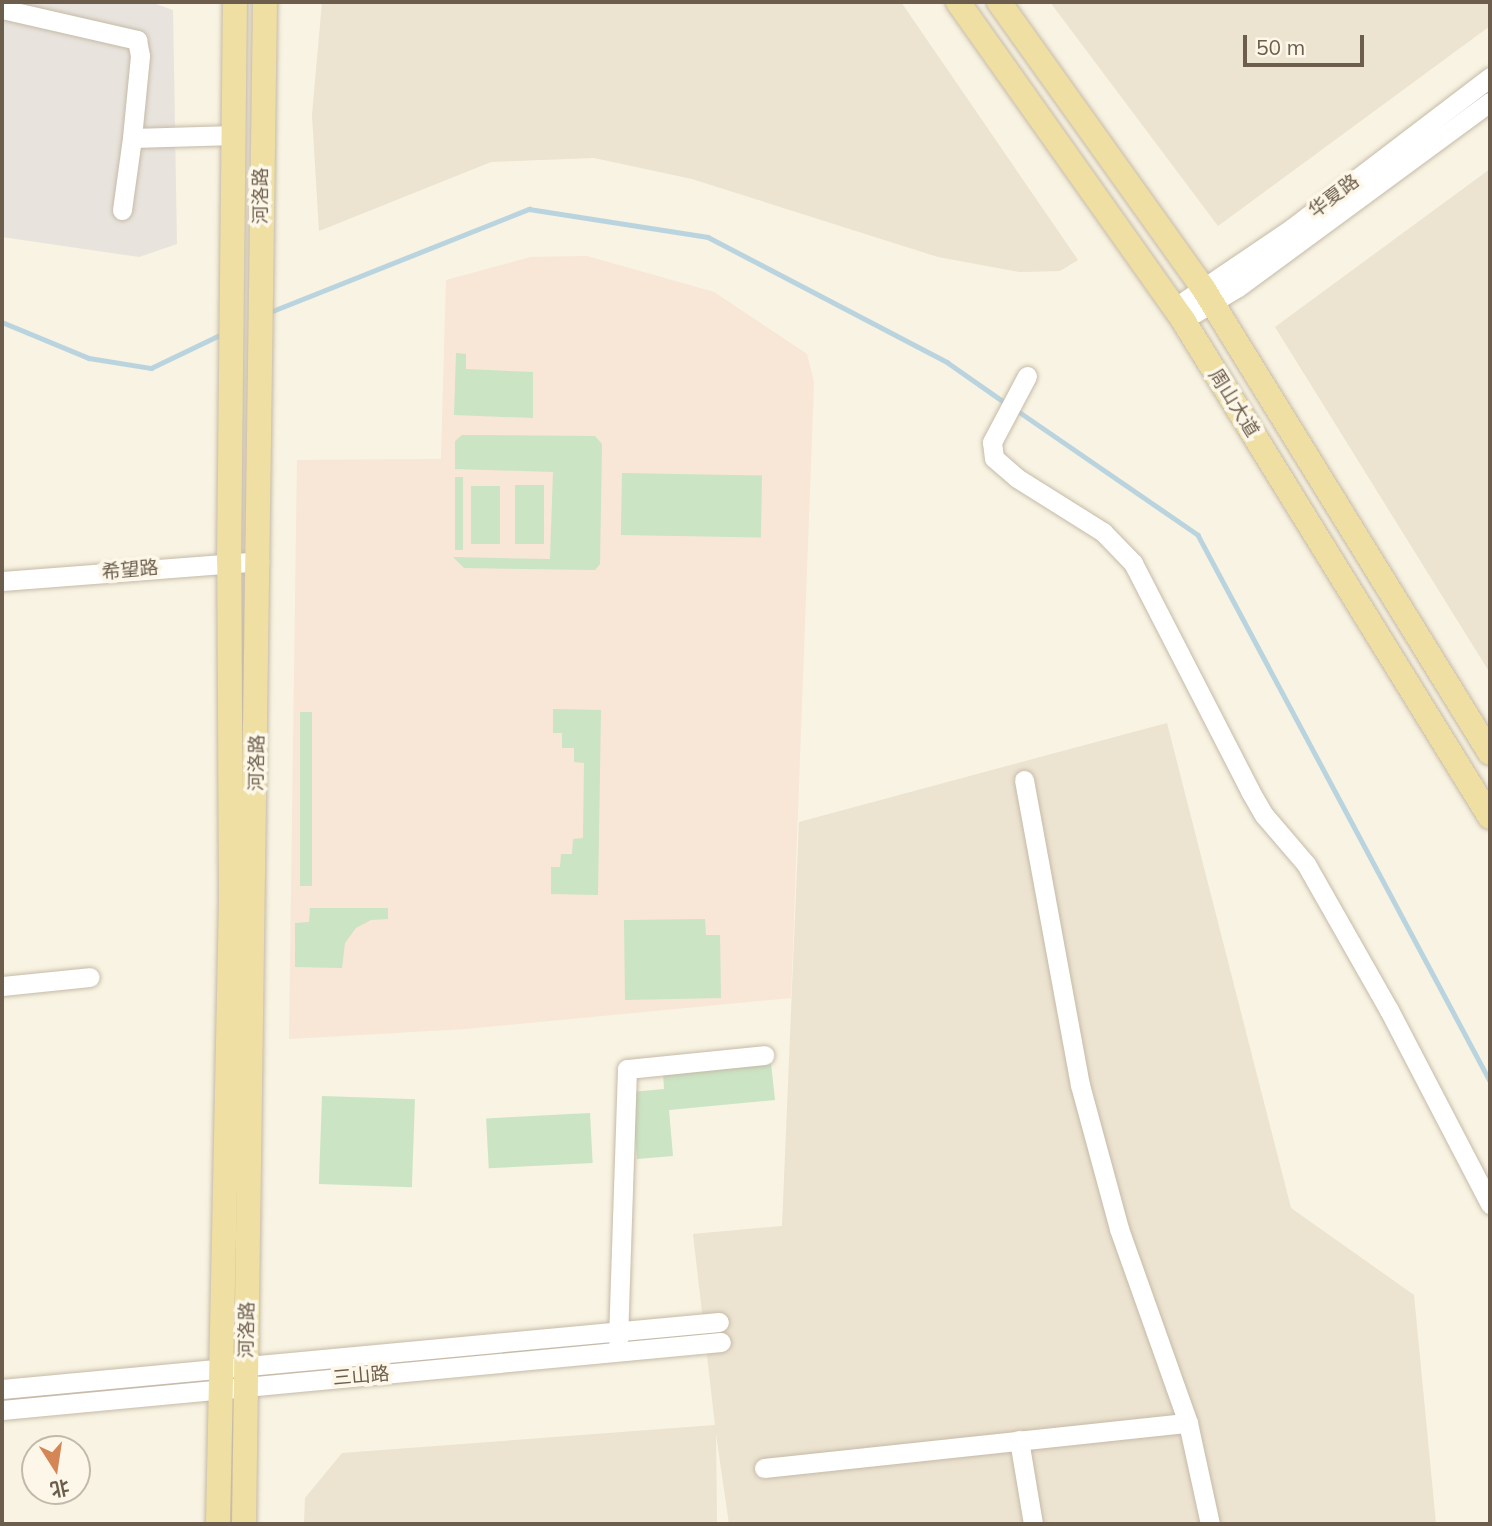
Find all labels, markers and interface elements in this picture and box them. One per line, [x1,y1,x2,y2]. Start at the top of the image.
scale bar [1247,21,1368,65]
text: 50 m [1256,34,1305,60]
street label: 河洛路 [250,168,272,224]
street label: 华夏路 [1304,170,1364,222]
street label: 周山大道 [1204,365,1264,441]
street label: 希望路 [101,556,159,584]
street label: 河洛路 [245,734,269,792]
street label: 河洛路 [235,1301,259,1359]
street label: 三山路 [332,1362,390,1390]
north arrow [21,1435,91,1505]
text: 北 [48,1475,72,1502]

